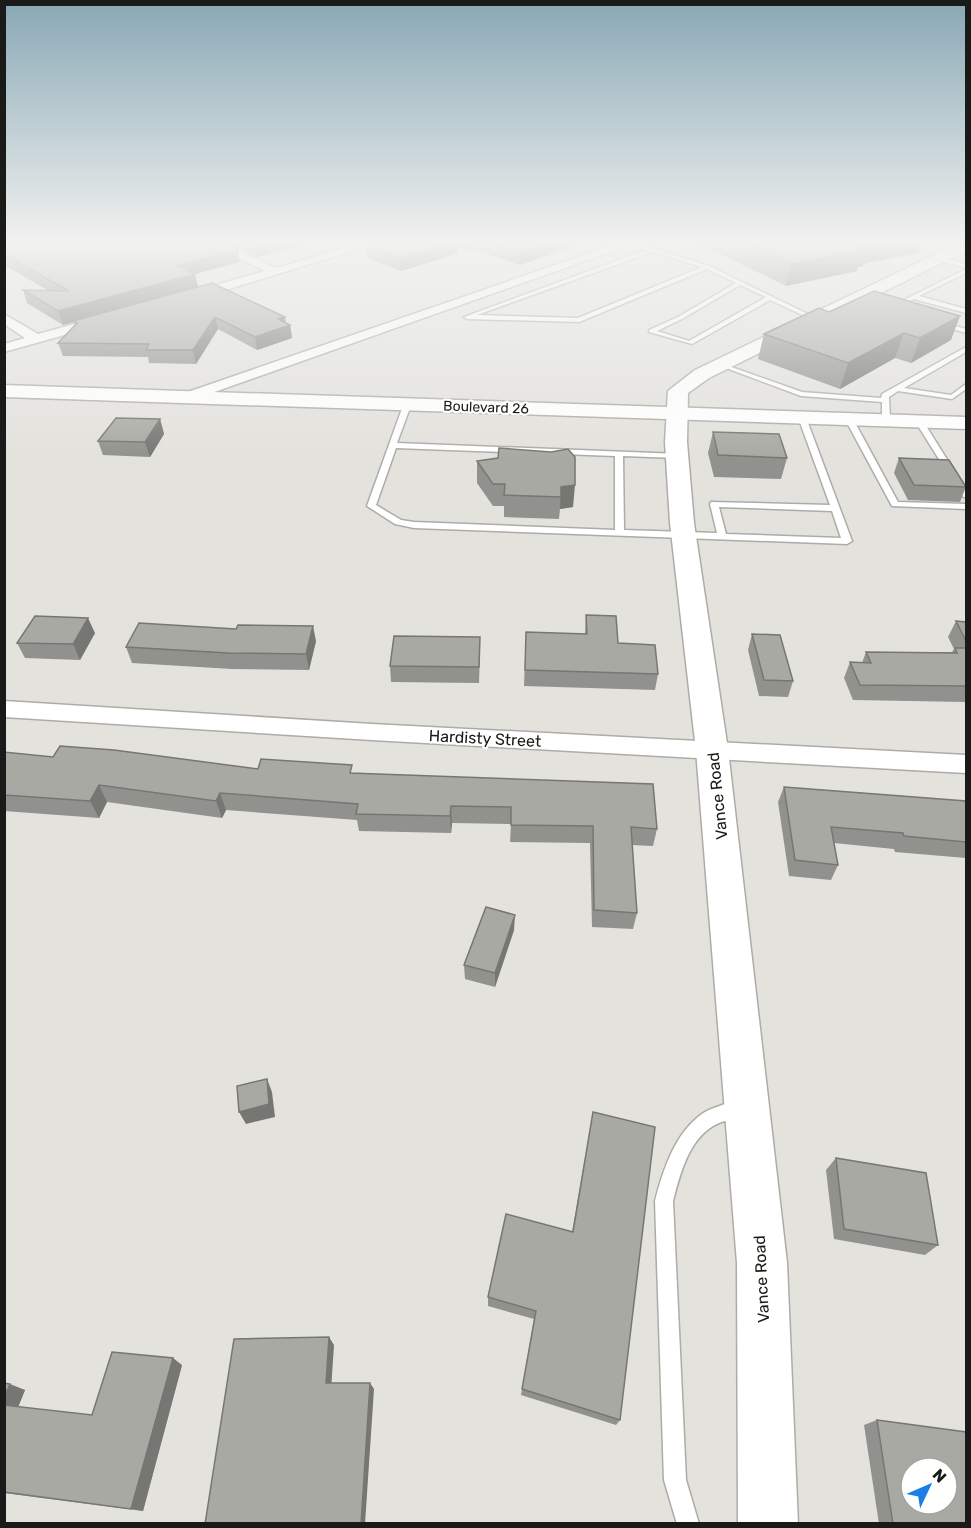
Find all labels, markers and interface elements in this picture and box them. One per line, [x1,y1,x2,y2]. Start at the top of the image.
street label: Boulevard 26 [443,398,529,417]
street label: Hardisty Street [428,726,542,751]
street label: Vance Road [703,751,732,841]
street label: Vance Road [750,1235,773,1323]
north arrow [899,1456,959,1516]
text: N [929,1465,950,1487]

